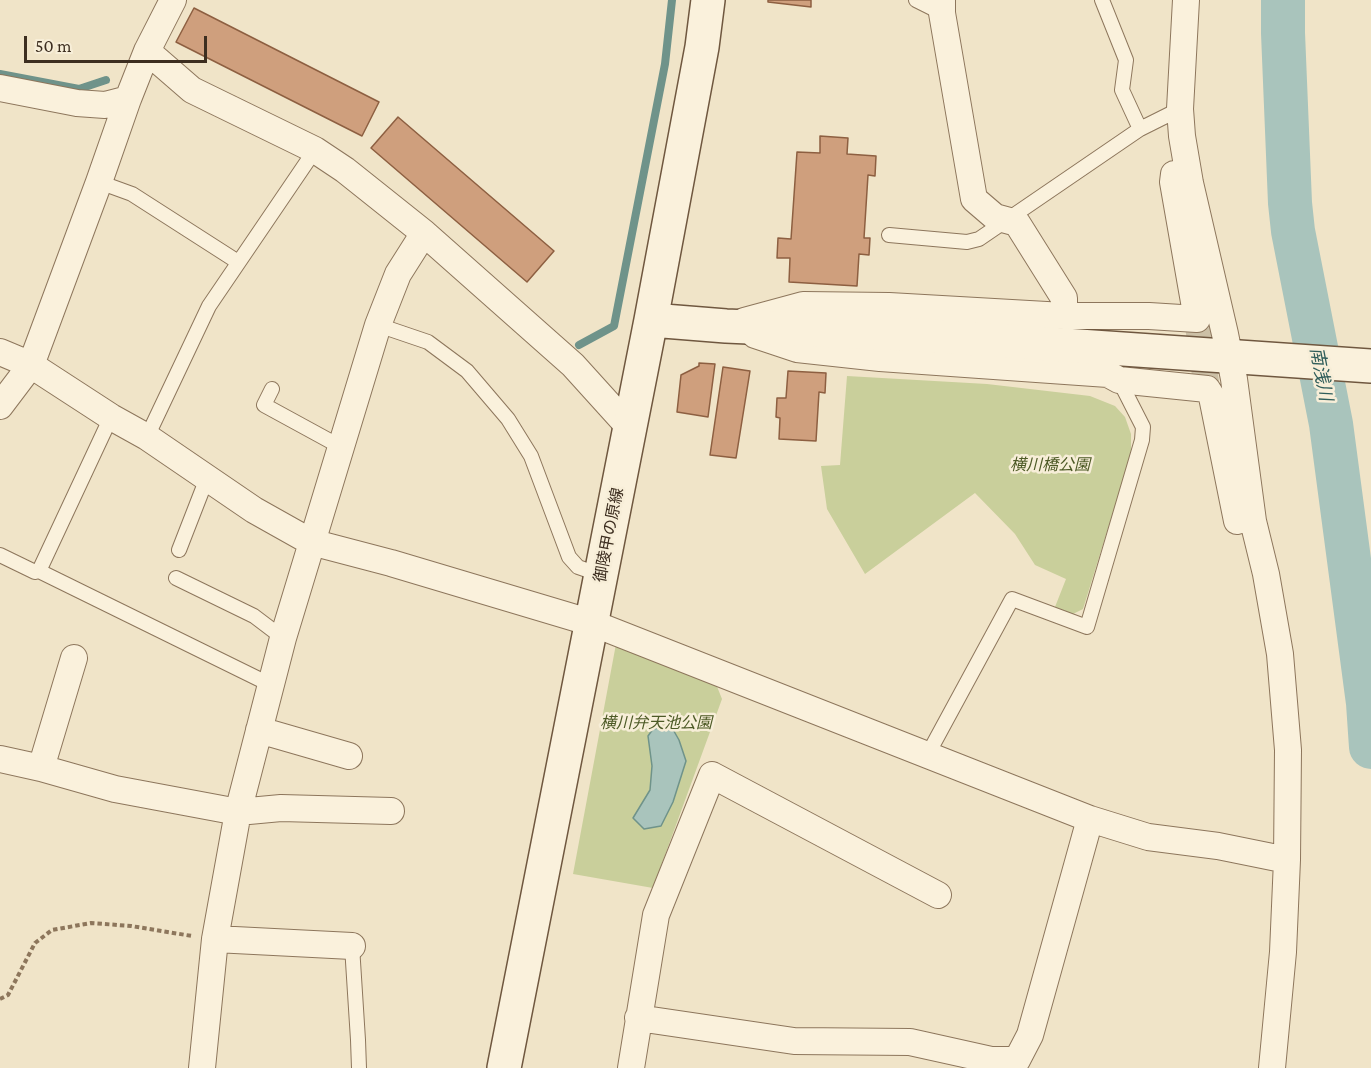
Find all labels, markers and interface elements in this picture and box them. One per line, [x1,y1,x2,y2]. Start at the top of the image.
scale bar [27,24,210,62]
text: 50 m [35,36,72,56]
water label: 南浅川 [1305,345,1337,403]
park label: 横川橋公園 [1010,455,1090,475]
street label: 御陵甲の原線 [590,486,628,584]
park label: 横川弁天池公園 [600,713,712,733]

